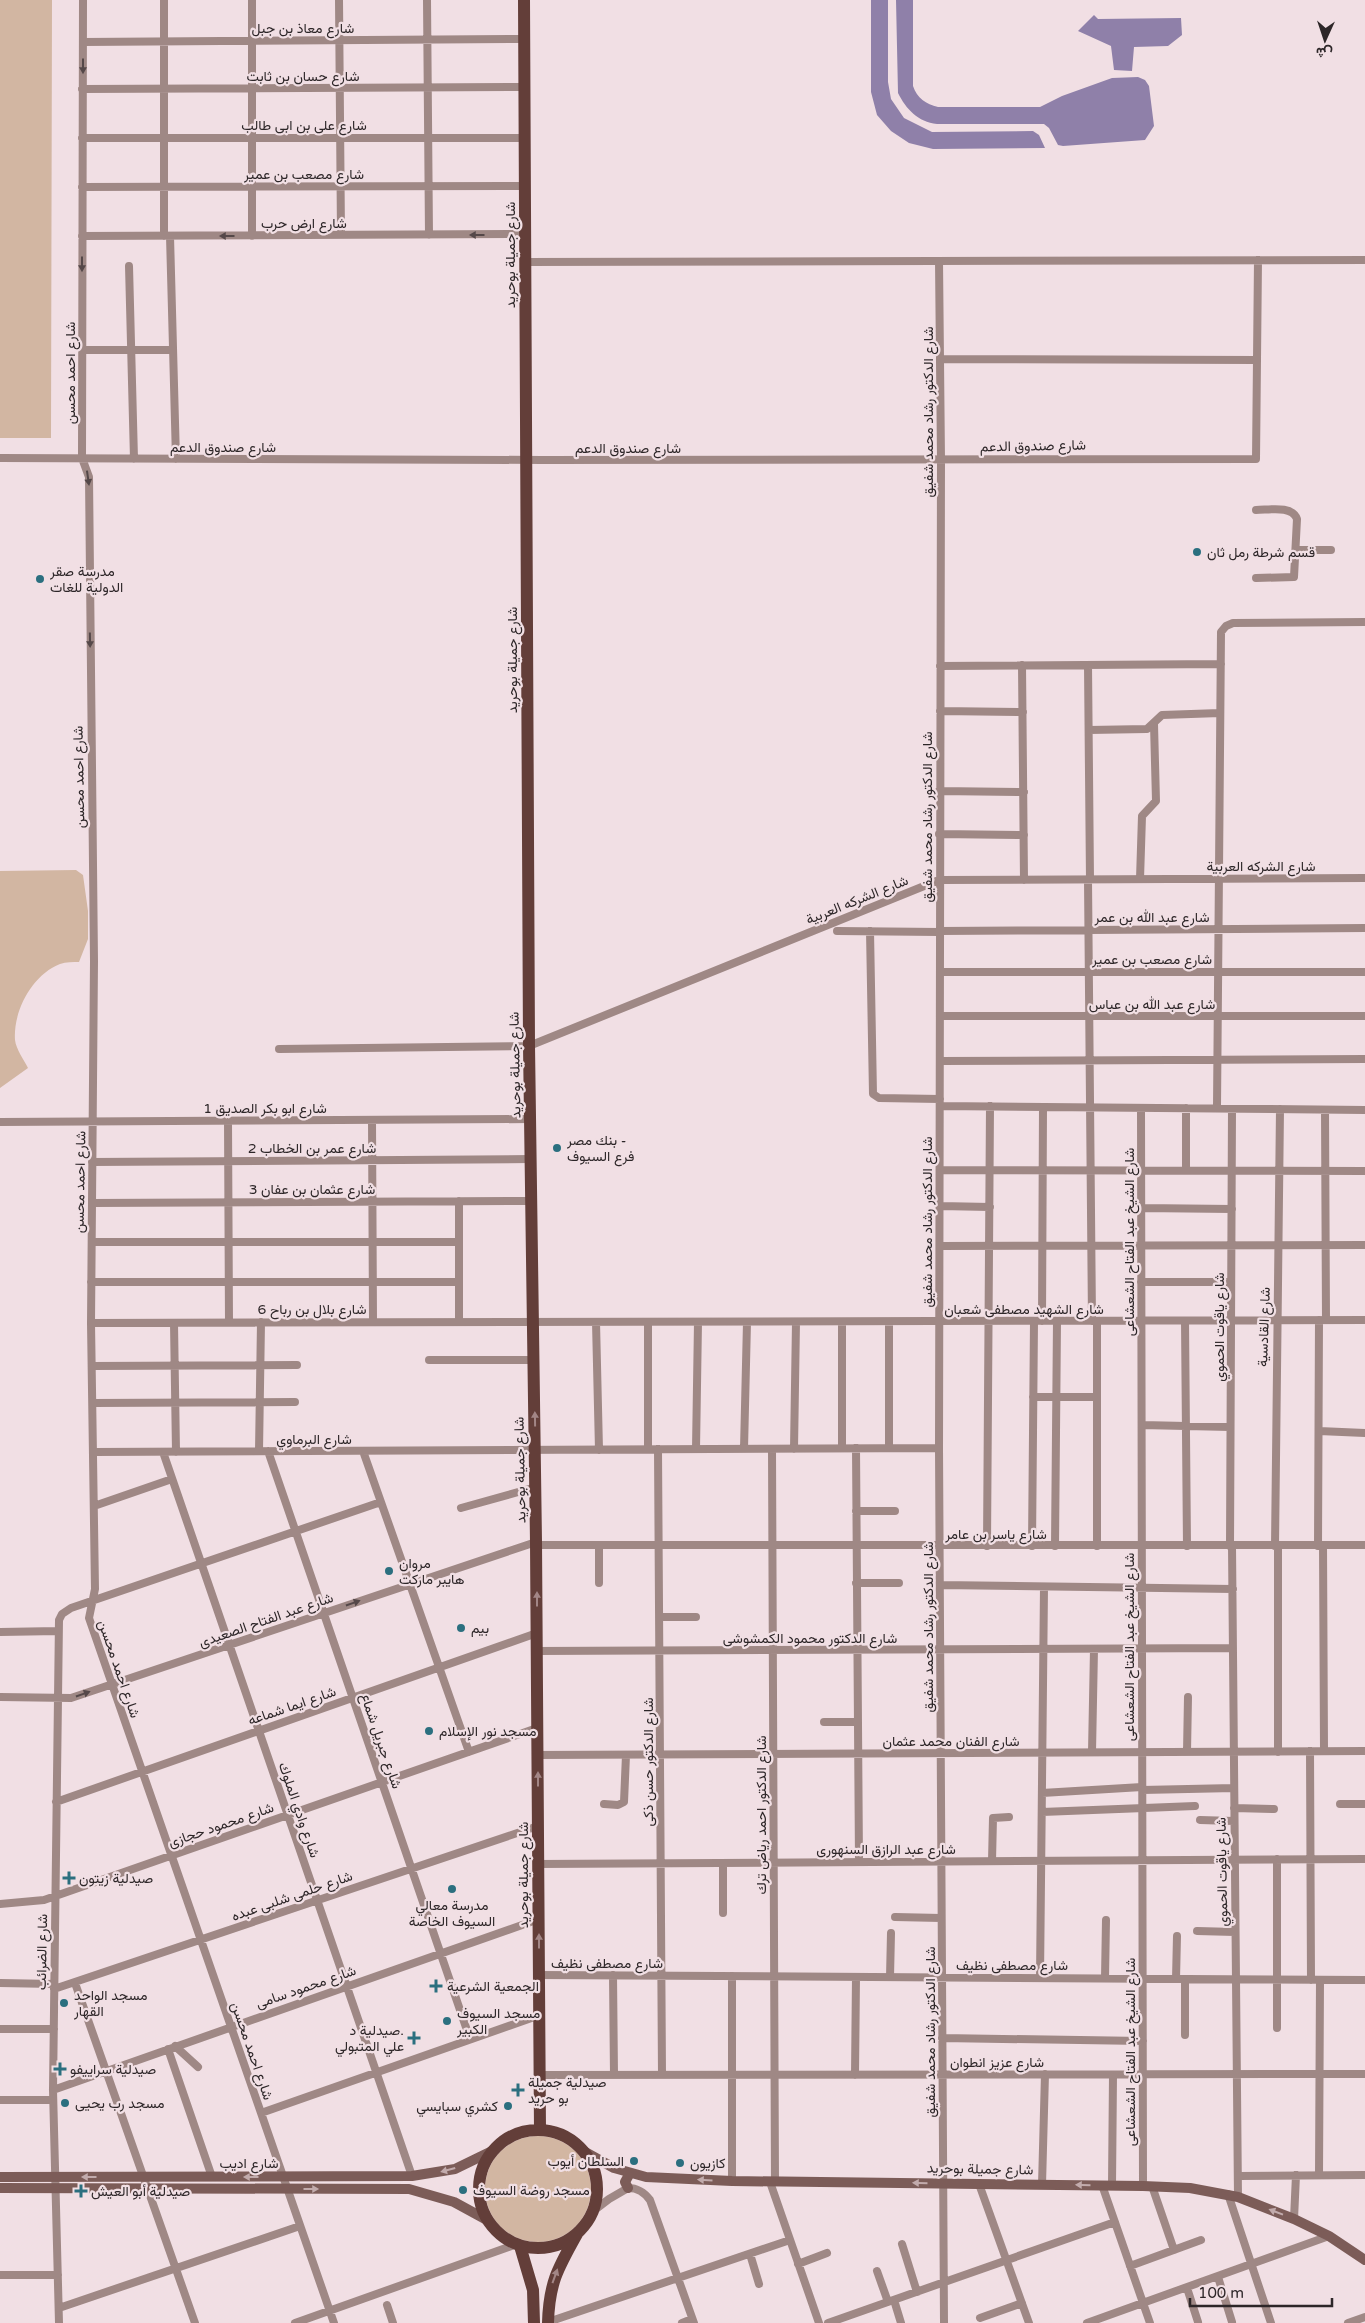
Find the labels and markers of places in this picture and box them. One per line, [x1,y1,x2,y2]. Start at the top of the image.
place label: قسم شرطة رمل ثان [1207,544,1315,561]
marker: قسم شرطة رمل ثان [1191,546,1203,558]
place label: مدرسة صقر الدولية للغات [49,563,123,596]
marker: مدرسة صقر الدولية للغات [34,573,46,585]
place label: بنك مصر - فرع السيوف [566,1132,634,1167]
marker: بنك مصر - فرع السيوف [551,1142,563,1154]
place label: مروان هايبر ماركت [399,1555,465,1588]
marker: مروان هايبر ماركت [383,1565,395,1577]
place label: بيم [471,1620,489,1637]
marker: بيم [455,1622,467,1634]
place label: مسجد نور الإسلام [439,1723,537,1741]
marker: مسجد نور الإسلام [423,1725,435,1737]
place label: صيدلية زيتون [79,1870,153,1887]
marker: صيدلية زيتون [63,1872,75,1884]
marker: مدرسة معالي السيوف الخاصة [446,1883,458,1895]
place label: مدرسة معالي السيوف الخاصة [409,1897,495,1930]
place label: الجمعية الشرعية [447,1978,539,1995]
marker: الجمعية الشرعية [429,1979,443,1993]
place label: مسجد الواحد القهار [73,1987,148,2020]
marker: مسجد الواحد القهار [58,1997,70,2009]
place label: مسجد السيوف الكبير [456,2005,540,2038]
marker: مسجد السيوف الكبير [441,2015,453,2027]
place label: صيدلية د. علي المتبولي [335,2022,404,2058]
marker: صيدلية د. علي المتبولي [408,2032,420,2044]
place label: صيدلية سراييفو [70,2061,156,2078]
marker: صيدلية سراييفو [54,2063,66,2075]
place label: صيدلية جميلة بو حريد [528,2074,607,2107]
marker: صيدلية جميلة بو حريد [512,2084,524,2096]
place label: مسجد رب يحيى [75,2095,164,2112]
marker: مسجد رب يحيى [59,2097,71,2109]
place label: كشري سبايسي [416,2098,498,2118]
marker: كشري سبايسي [502,2100,514,2112]
place label: السلطان أيوب [547,2153,624,2170]
marker: السلطان أيوب [628,2155,640,2167]
place label: كازيون [690,2155,726,2172]
marker: كازيون [674,2157,686,2169]
place label: مسجد روضة السيوف [473,2182,590,2199]
place label: صيدلية أبو العيش [91,2183,190,2200]
marker: مسجد روضة السيوف [457,2184,469,2196]
marker: صيدلية أبو العيش [75,2185,87,2197]

